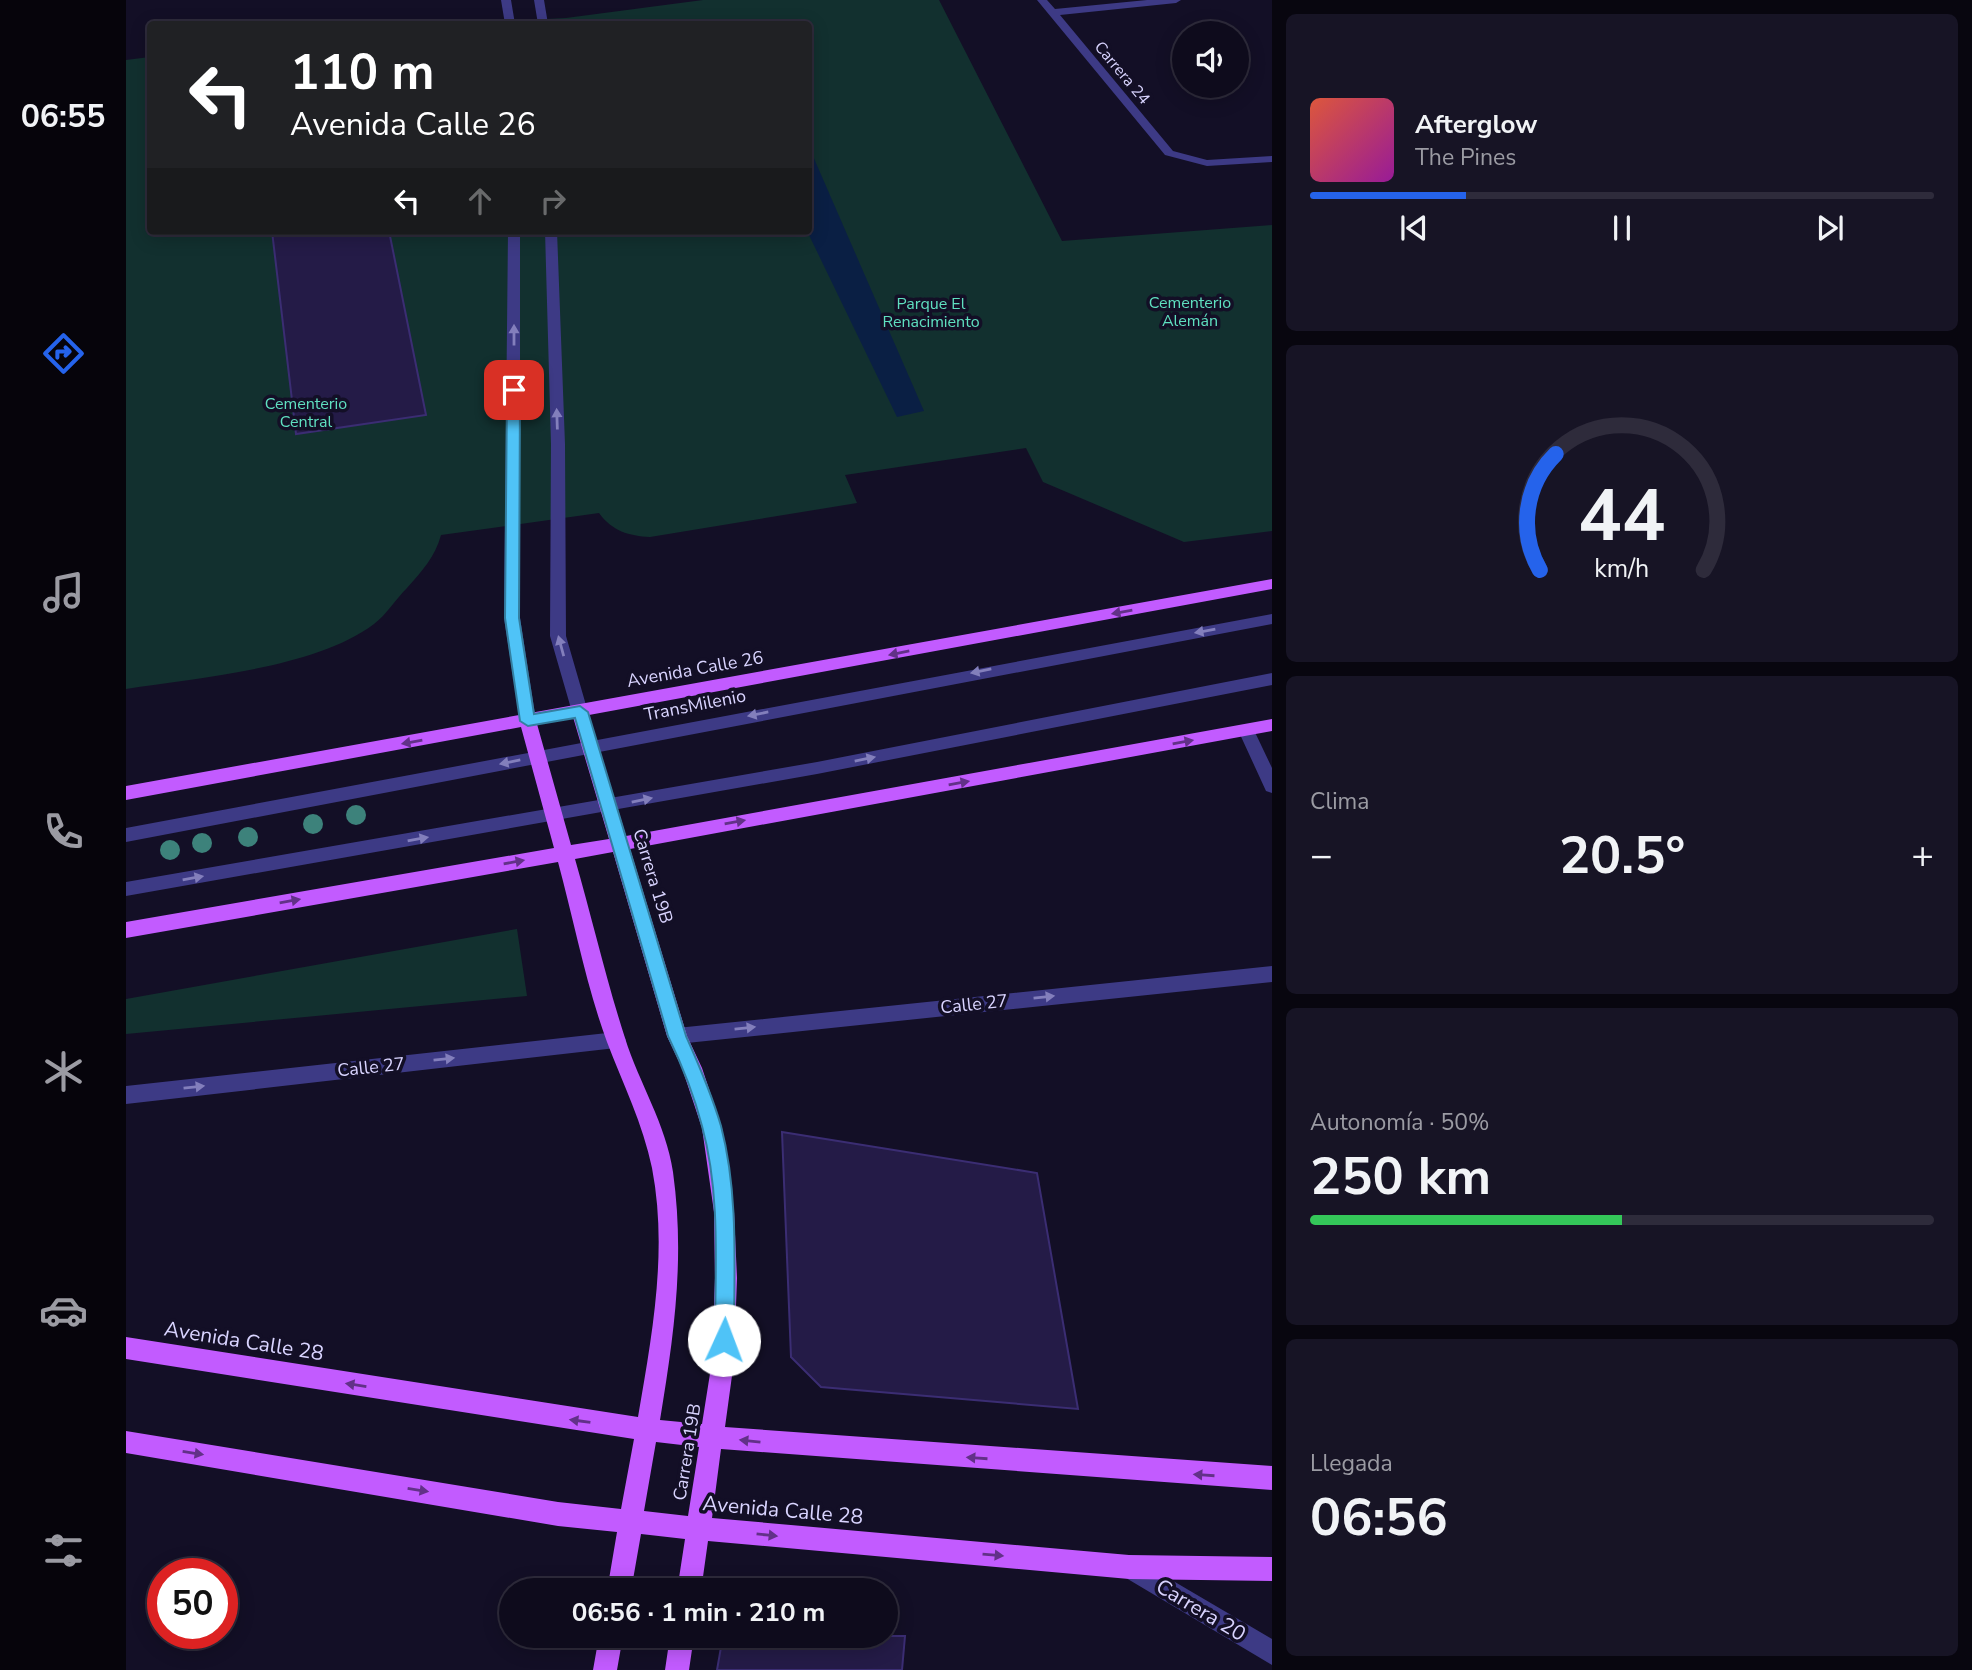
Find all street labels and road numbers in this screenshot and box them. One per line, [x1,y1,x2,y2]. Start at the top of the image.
street label: Carrera 24 [1089,37,1155,110]
street label: Avenida Calle 26 [625,645,765,693]
street label: TransMilenio [642,683,748,727]
street label: Carrera 19B [627,826,679,926]
street label: Calle 27 [939,989,1009,1019]
street label: Calle 27 [336,1052,406,1082]
street label: Avenida Calle 28 [162,1315,326,1367]
street label: Carrera 19B [667,1402,707,1502]
street label: Avenida Calle 28 [702,1489,864,1531]
street label: Carrera 20 [1151,1572,1251,1648]

